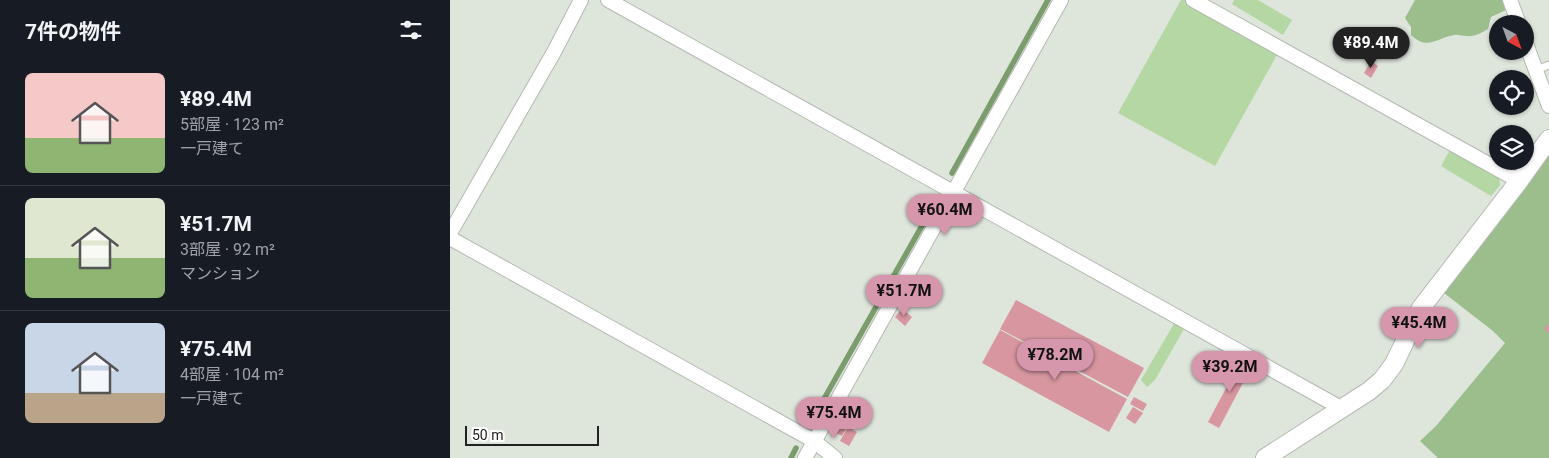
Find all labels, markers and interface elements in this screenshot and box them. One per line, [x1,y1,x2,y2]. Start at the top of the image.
north arrow [1489,15,1534,60]
map controls [1489,15,1534,170]
icon: filters [397,16,425,44]
text: 7件の物件 [25,20,121,44]
pin: ¥89.4M [1330,27,1412,69]
text: ¥89.4M [1344,33,1398,52]
button: locate [1489,70,1534,115]
text: ¥89.4M [180,87,252,111]
icon: home [65,93,125,153]
text: 5部屋 · 123 m² [180,115,284,134]
button: layers [1489,125,1534,170]
text: 一戸建て [180,139,244,158]
pin: ¥60.4M [904,194,986,236]
text: ¥60.4M [918,200,972,219]
text: ¥51.7M [180,212,252,236]
icon: home [65,218,125,278]
text: 3部屋 · 92 m² [180,240,275,259]
text: マンション [180,264,260,283]
pin: ¥51.7M [863,274,945,317]
text: ¥51.7M [877,281,931,300]
pin: ¥45.4M [1378,306,1460,349]
text: ¥45.4M [1392,313,1446,332]
text: ¥75.4M [180,337,252,361]
pin: ¥78.2M [1014,338,1096,381]
icon: home [65,343,125,403]
text: ¥78.2M [1028,345,1082,364]
pin: ¥39.2M [1189,350,1271,393]
text: ¥39.2M [1203,357,1257,376]
text: 4部屋 · 104 m² [180,365,284,384]
text: 一戸建て [180,389,244,408]
pin: ¥75.4M [793,396,875,439]
text: ¥75.4M [807,403,861,422]
scale bar [465,423,599,446]
text: 50 m [472,427,504,443]

